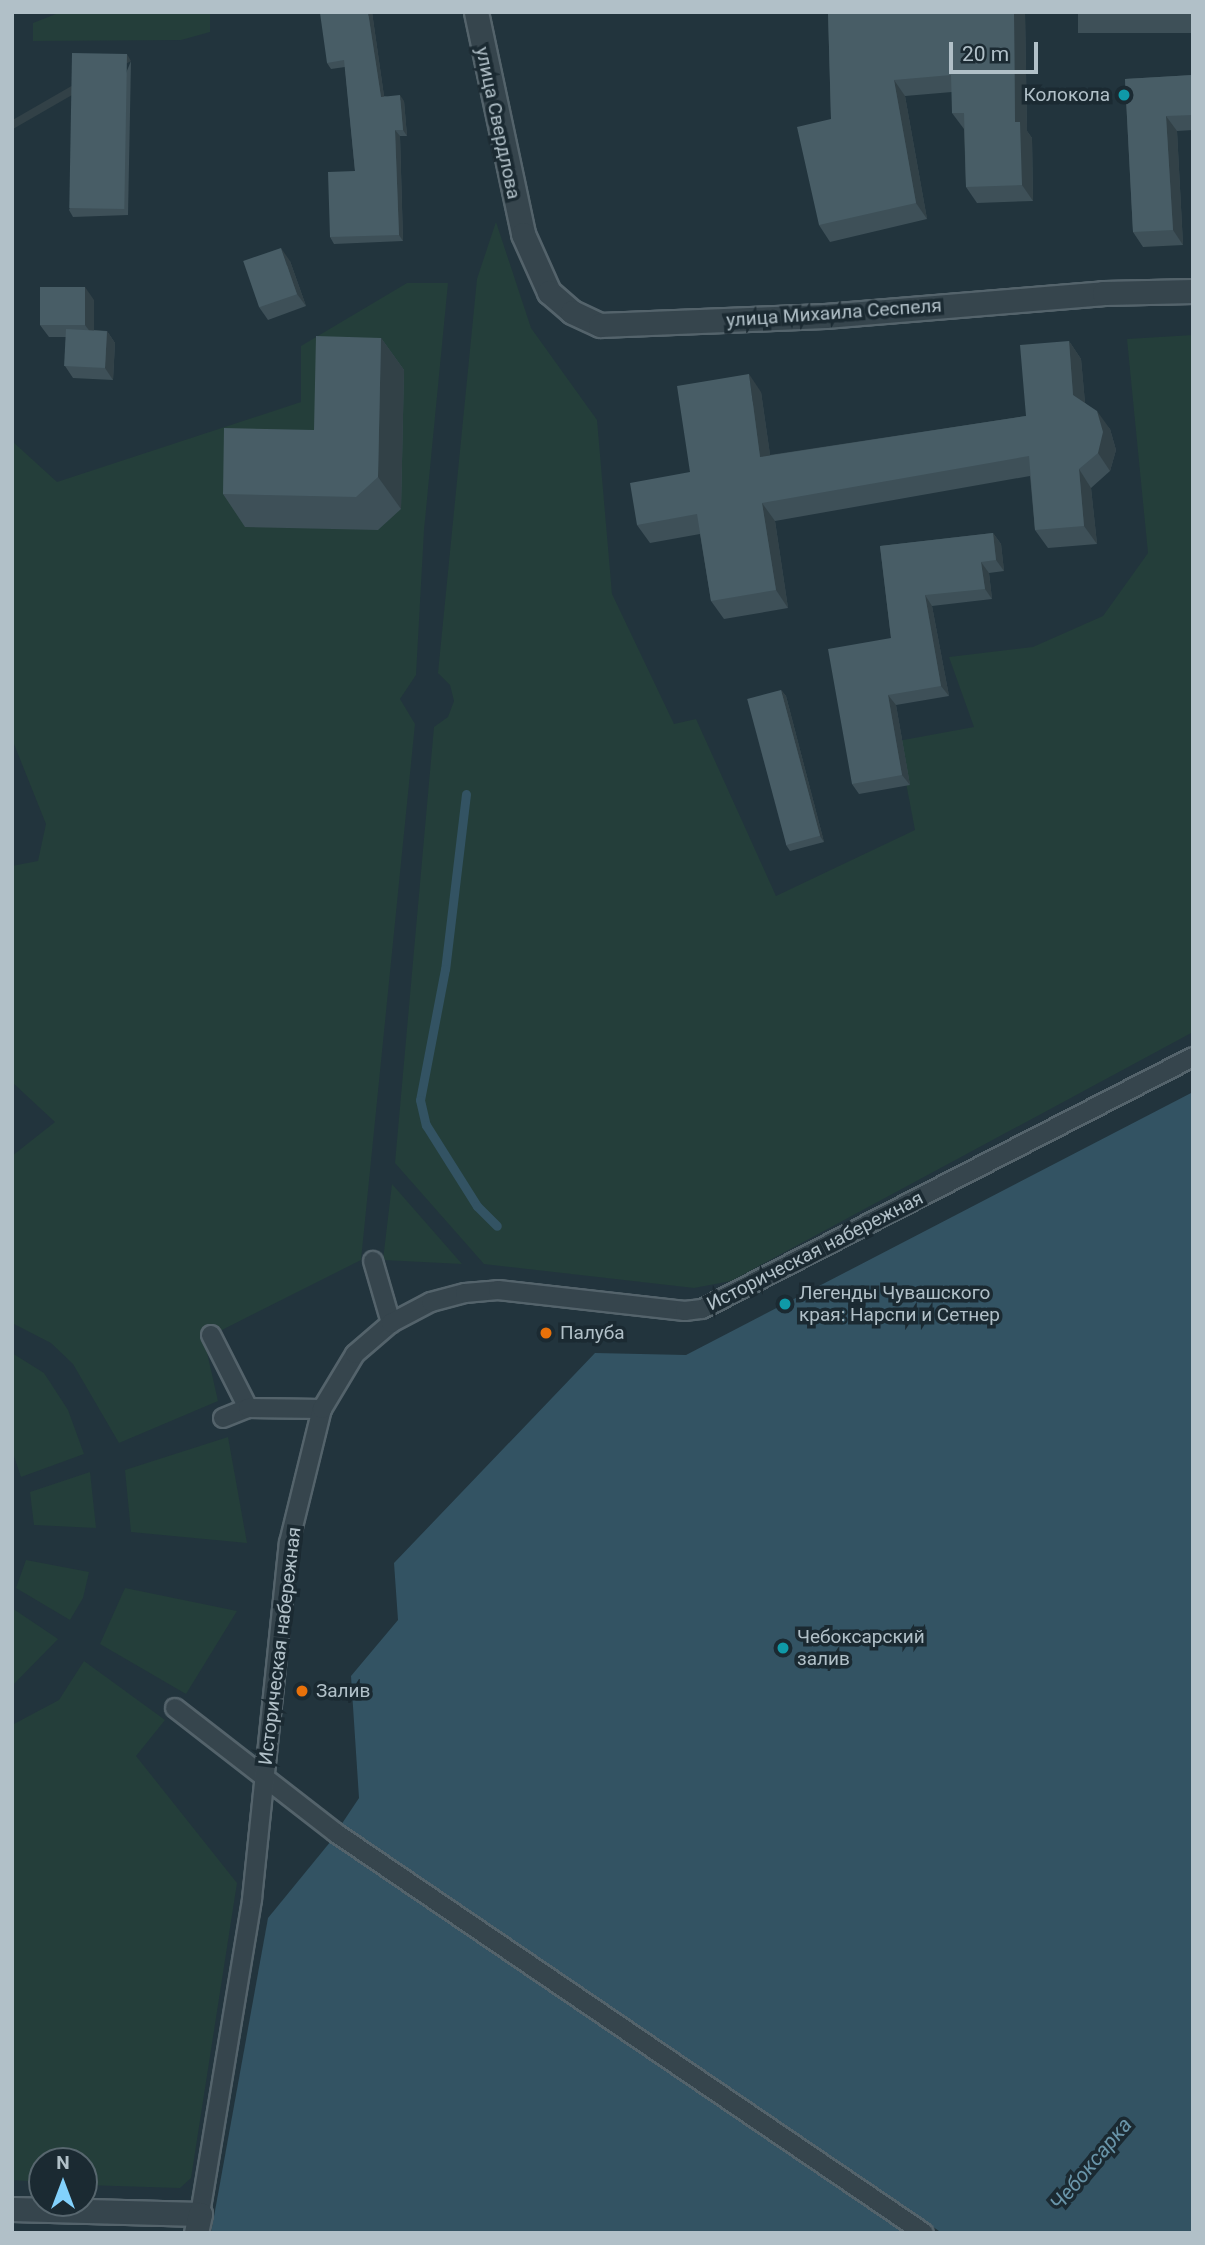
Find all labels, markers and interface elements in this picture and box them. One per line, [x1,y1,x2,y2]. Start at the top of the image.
scale bar [953,28,1042,72]
text: 20 m [962,42,1009,66]
street label: улица Свердлова [471,45,525,201]
place label: Колокола [1023,84,1110,106]
marker: Колокола [1116,87,1132,103]
street label: улица Михаила Сеспеля [725,294,943,332]
street label: Историческая набережная [703,1186,927,1316]
place label: Легенды Чувашского края: Нарспи и Сетнер [799,1282,1000,1326]
marker: Легенды Чувашского края: Нарспи и Сетнер [777,1296,793,1312]
place label: Палуба [560,1322,625,1344]
marker: Палуба [538,1325,554,1341]
street label: Историческая набережная [254,1526,306,1766]
place label: Чебоксарский залив [797,1626,925,1670]
marker: Чебоксарский залив [775,1640,791,1656]
place label: Залив [316,1680,370,1702]
marker: Залив [294,1683,310,1699]
water label: Чебоксарка [1045,2112,1137,2216]
north arrow [28,2147,98,2217]
text: N [56,2151,70,2174]

